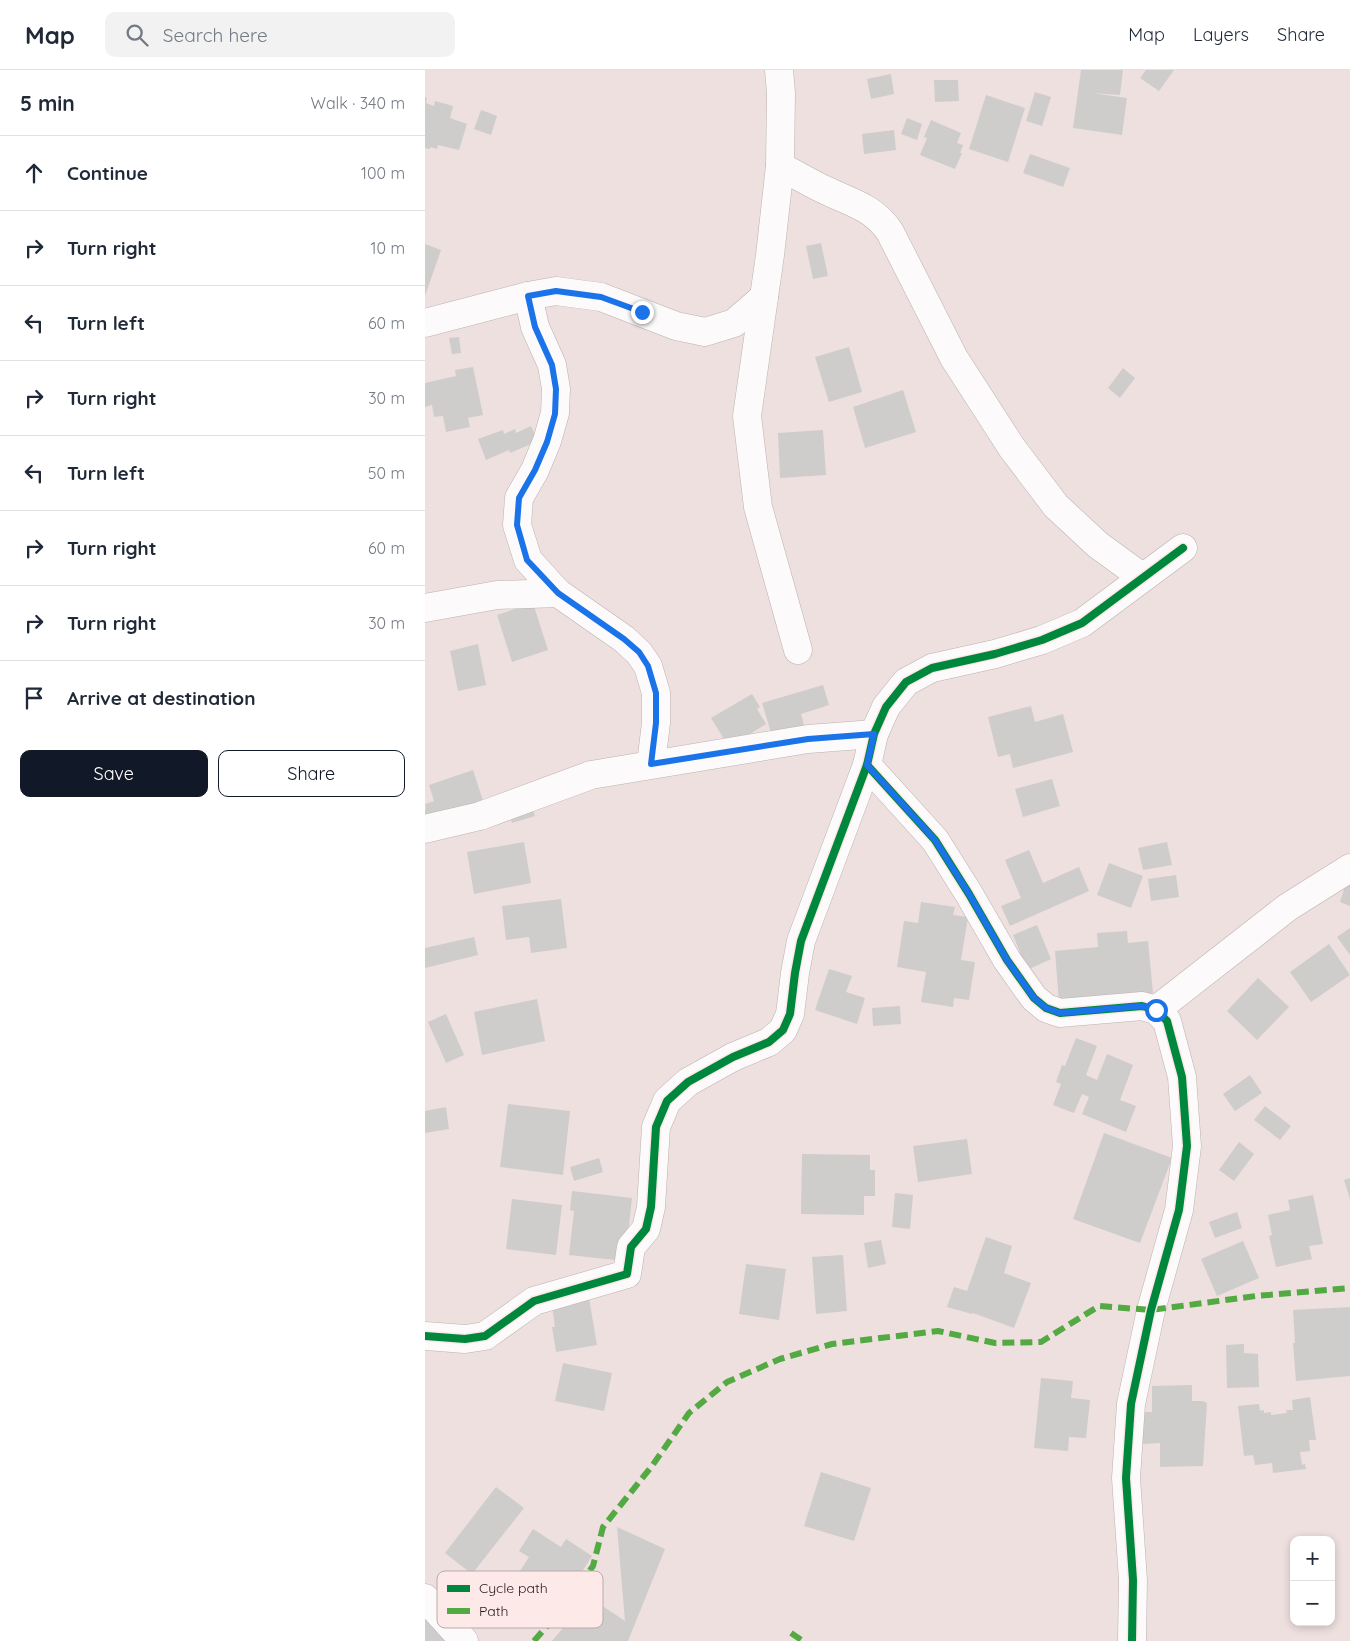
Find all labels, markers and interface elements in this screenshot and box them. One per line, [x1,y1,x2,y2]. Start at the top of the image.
search box [105,12,455,57]
text: Map [25,20,75,50]
icon: search [123,21,151,49]
text: Search here [163,23,268,47]
text: Map [1128,23,1165,46]
text: Layers [1193,23,1249,46]
text: Share [1277,23,1325,46]
text: 5 min [20,90,75,116]
text: Walk · 340 m [311,93,405,113]
icon: ahead [20,159,48,187]
text: Continue [67,161,148,185]
text: 100 m [361,163,405,183]
icon: right [20,234,48,262]
text: Turn right [67,236,156,260]
text: 10 m [371,238,405,258]
route end [631,301,654,324]
icon: left [20,309,48,337]
text: Turn left [67,311,145,335]
text: 60 m [368,313,405,333]
icon: right [20,384,48,412]
text: Turn right [67,386,156,410]
text: 30 m [368,388,405,408]
icon: left [20,459,48,487]
text: Turn left [67,461,145,485]
text: 50 m [368,463,405,483]
icon: right [20,534,48,562]
text: Turn right [67,536,156,560]
text: 60 m [368,538,405,558]
icon: right [20,609,48,637]
text: Turn right [67,611,156,635]
text: 30 m [368,613,405,633]
icon: arrive [20,684,48,712]
text: Arrive at destination [67,686,256,710]
button: Save [20,750,208,797]
button: Share [218,750,405,797]
route start [1145,999,1168,1022]
map controls [1290,1536,1335,1626]
button: + [1290,1536,1335,1581]
legend [437,1571,603,1628]
text: Cycle path [479,1579,548,1597]
button: − [1290,1581,1335,1626]
text: Path [479,1602,508,1620]

